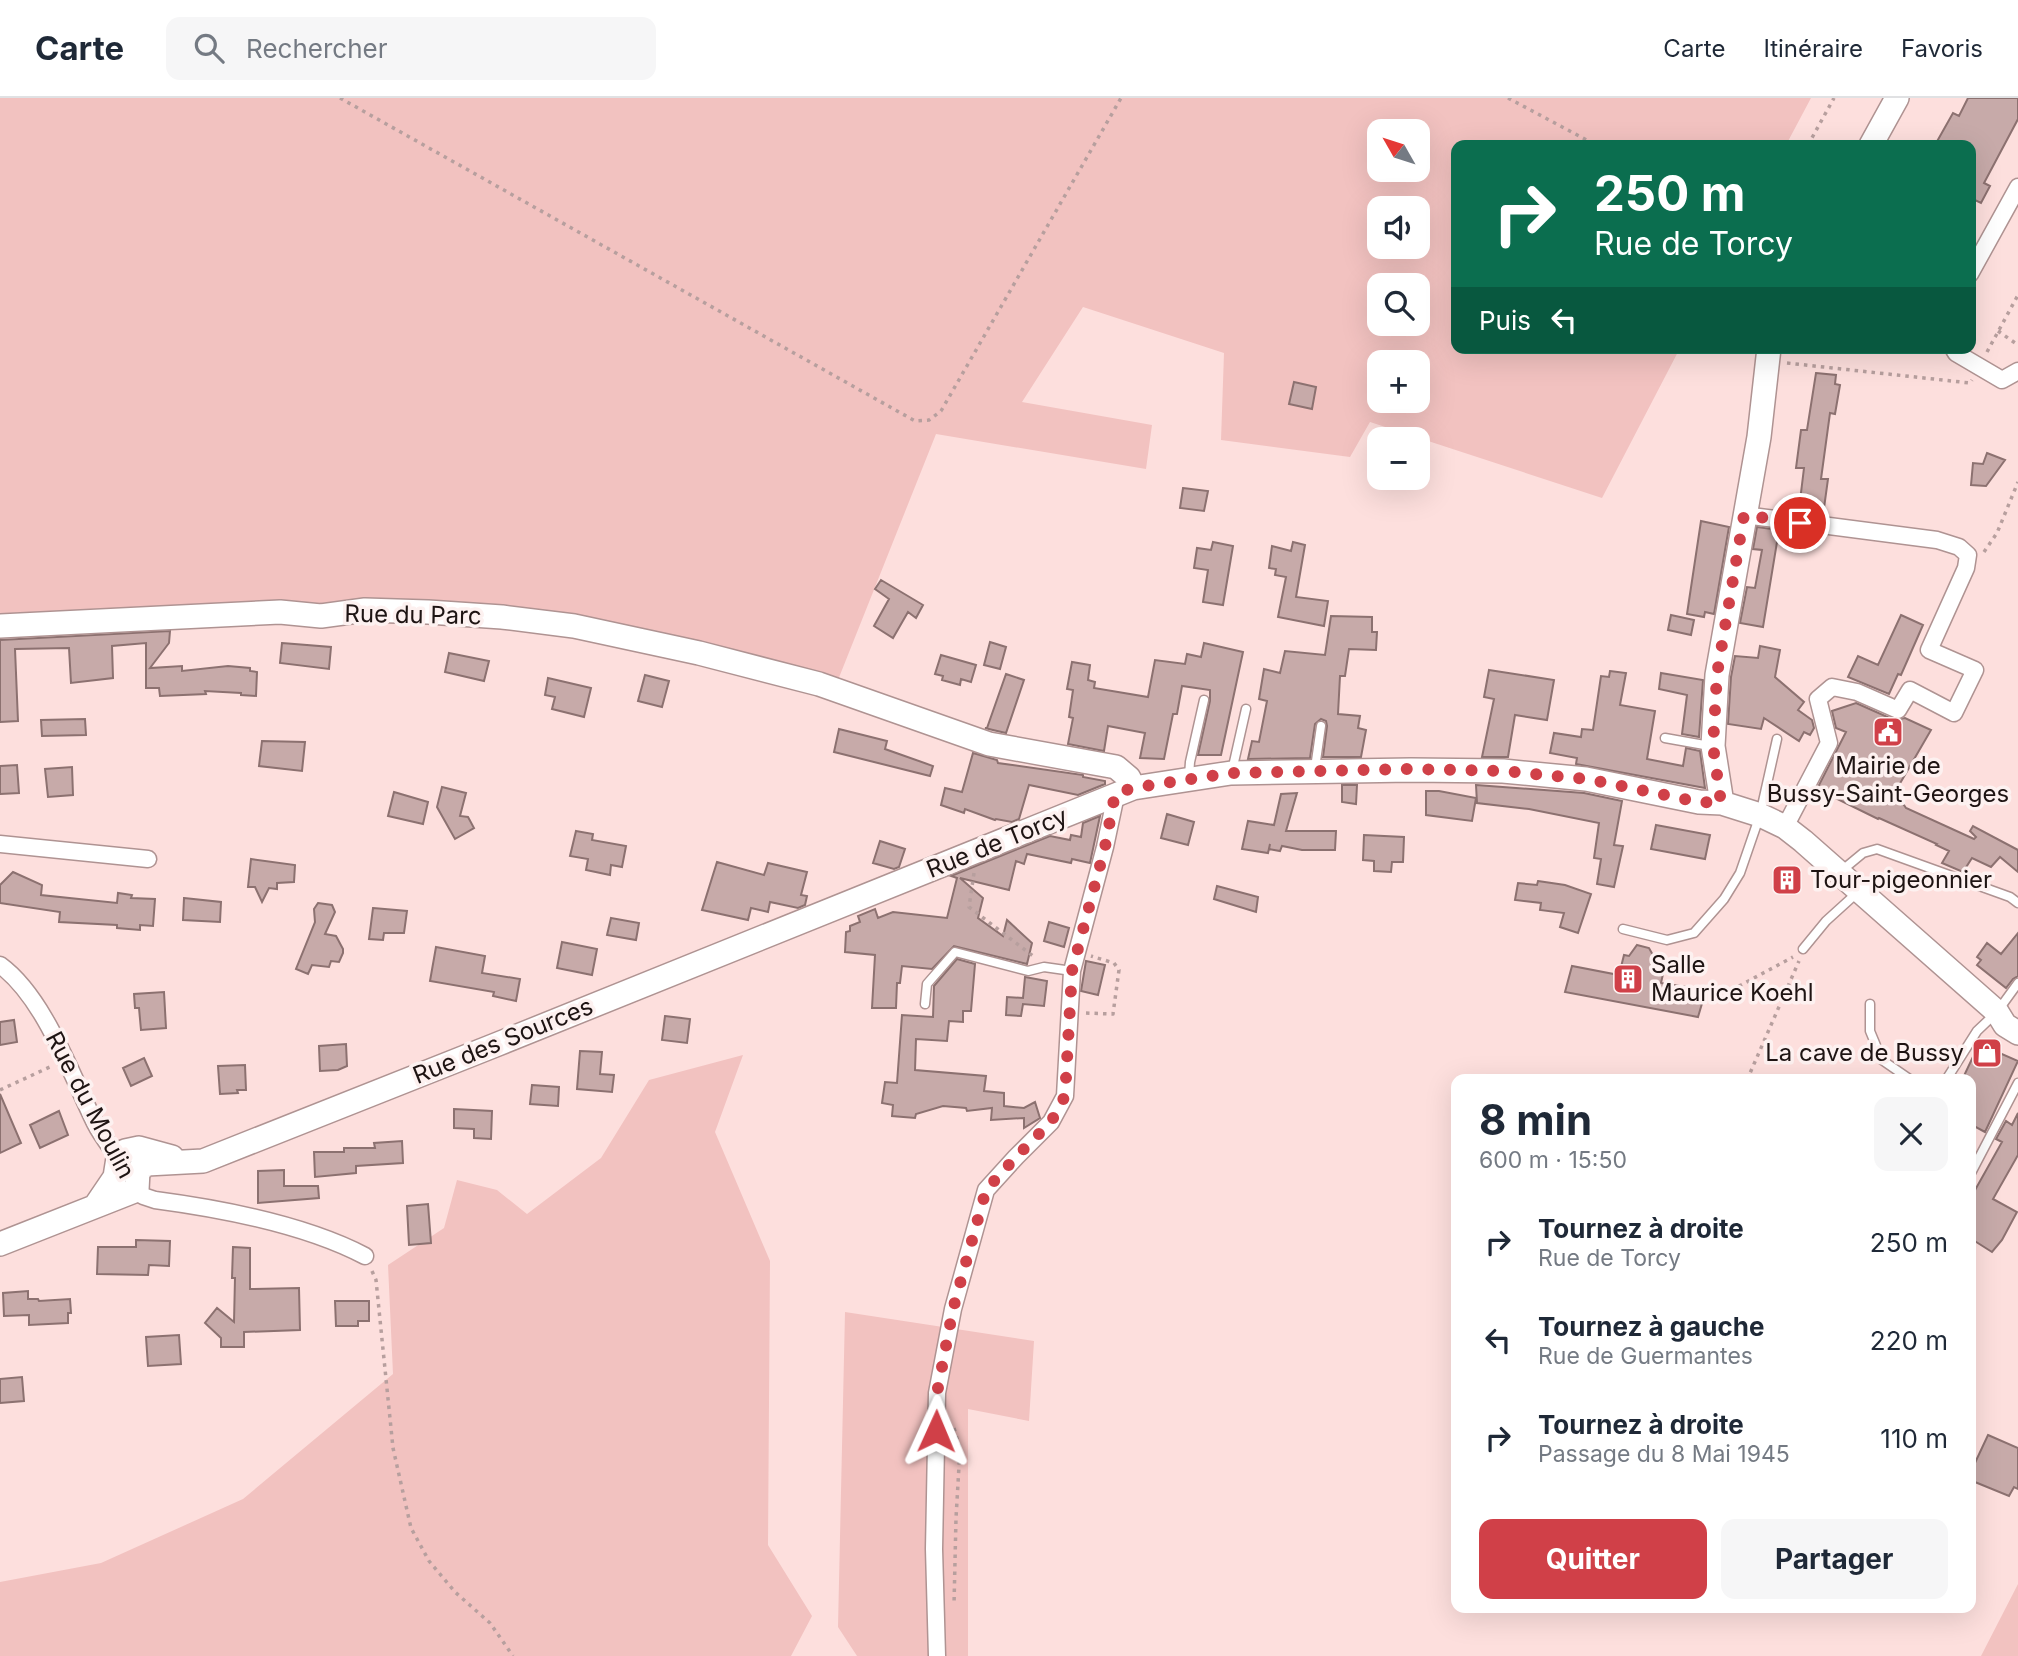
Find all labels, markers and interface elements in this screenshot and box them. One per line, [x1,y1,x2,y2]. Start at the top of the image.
search box [166,17,656,80]
text: Carte [35,28,124,68]
icon: search [190,29,228,67]
text: Rechercher [246,33,388,64]
text: Carte [1663,34,1725,63]
text: Itinéraire [1763,34,1863,63]
text: Favoris [1901,34,1983,63]
north arrow [1367,119,1430,182]
map controls [1367,119,1430,490]
text: 250 m [1594,164,1746,223]
icon: right [1479,168,1570,259]
button: sound [1367,196,1430,259]
text: Rue de Torcy [1594,224,1793,263]
button: search [1367,273,1430,336]
icon: left [1545,301,1583,339]
text: Puis [1479,305,1531,336]
button: + [1367,350,1430,413]
button: − [1367,427,1430,490]
pin [1770,493,1830,553]
icon: arrive [1781,504,1819,542]
street label: Rue du Parc [344,599,482,630]
public building icon: Mairie de Bussy-Saint-Georges [1871,715,1905,749]
place label: Mairie de Bussy-Saint-Georges [1767,751,2009,808]
street label: Rue de Torcy [922,801,1071,884]
building icon: Tour-pigeonnier [1770,863,1804,897]
place label: Tour-pigeonnier [1810,865,1992,894]
place label: Salle Maurice Koehl [1651,950,1814,1007]
building icon: Salle Maurice Koehl [1611,962,1645,996]
street label: Rue des Sources [409,991,597,1090]
street label: Rue du Moulin [40,1026,141,1183]
shop icon: La cave de Bussy [1970,1036,2004,1070]
place label: La cave de Bussy [1765,1038,1964,1067]
text: 8 min [1479,1094,1592,1145]
button: close [1874,1097,1948,1171]
text: 600 m · 15:50 [1479,1146,1627,1174]
text: Tournez à droite [1538,1213,1744,1244]
icon: right [1479,1223,1517,1261]
text: 250 m [1870,1227,1948,1258]
text: Rue de Torcy [1538,1244,1681,1272]
text: Tournez à gauche [1538,1311,1764,1342]
icon: left [1479,1321,1517,1359]
text: 220 m [1870,1325,1948,1356]
text: Rue de Guermantes [1538,1342,1753,1370]
position arrow [899,1394,973,1468]
text: Tournez à droite [1538,1409,1744,1440]
icon: right [1479,1419,1517,1457]
text: 110 m [1880,1423,1948,1454]
text: Passage du 8 Mai 1945 [1538,1440,1790,1468]
button: Quitter [1479,1519,1707,1599]
button: Partager [1721,1519,1948,1599]

